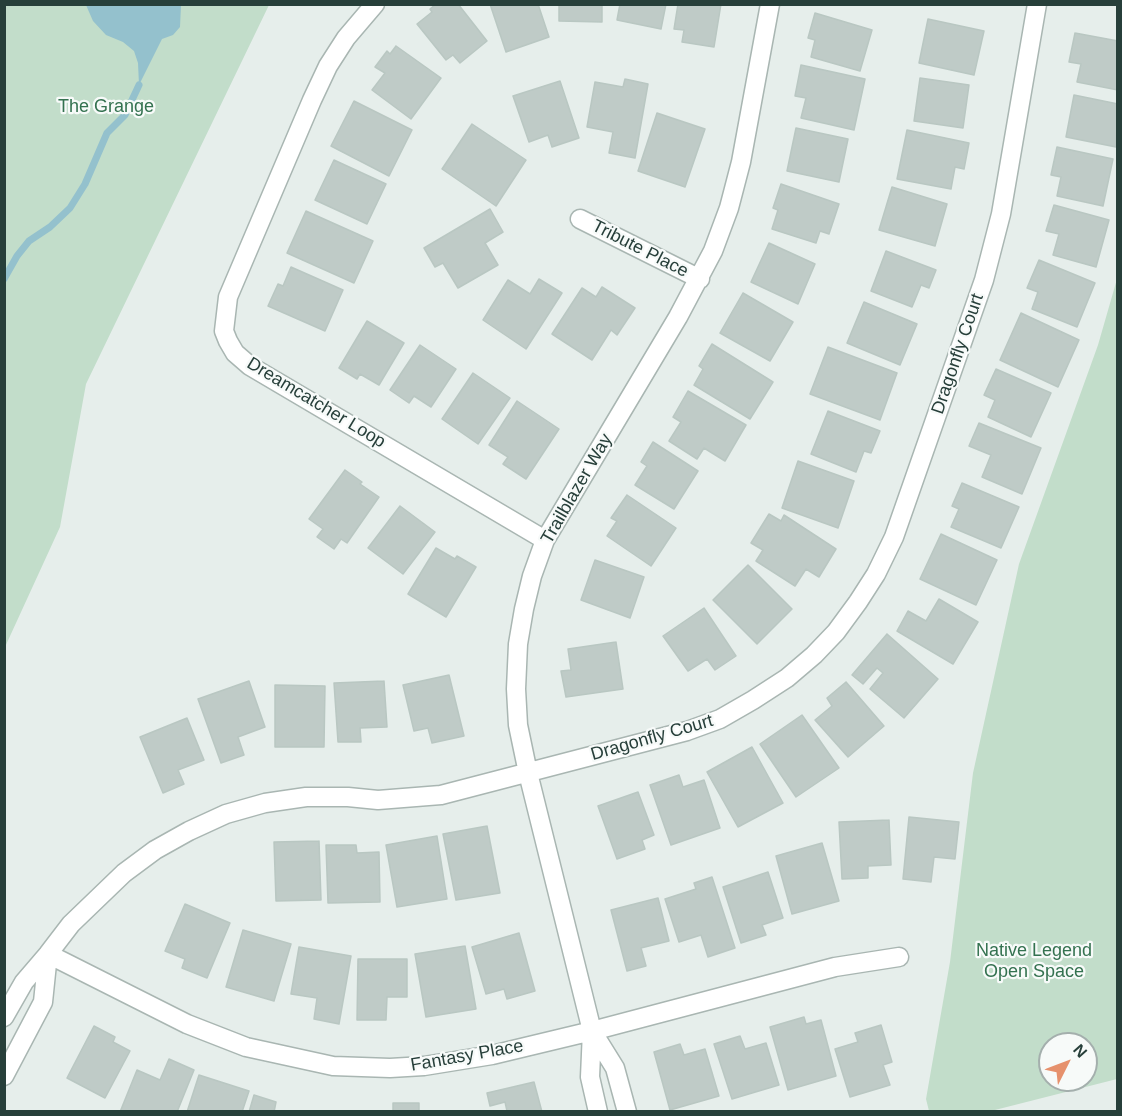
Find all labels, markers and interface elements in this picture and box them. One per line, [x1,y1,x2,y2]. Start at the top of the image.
park label: The Grange [58,96,154,118]
street label: Tribute Place [588,215,692,283]
street label: Dragonfly Court [927,291,989,417]
street label: Dreamcatcher Loop [243,353,389,453]
street label: Trailblazer Way [537,430,617,548]
street label: Dragonfly Court [588,710,716,766]
park label: Native Legend Open Space [976,940,1092,982]
north arrow [1038,1032,1098,1092]
street label: Fantasy Place [409,1035,525,1077]
text: N [1070,1041,1090,1061]

